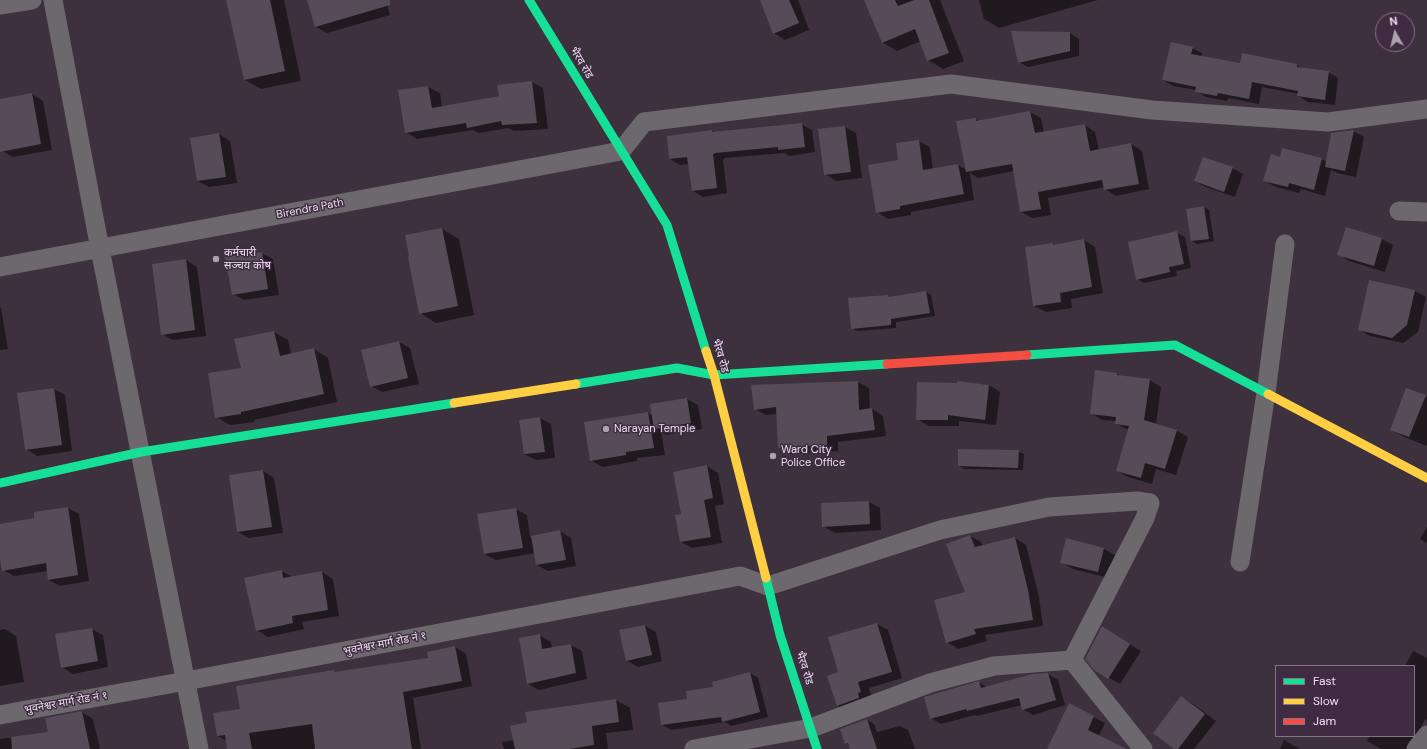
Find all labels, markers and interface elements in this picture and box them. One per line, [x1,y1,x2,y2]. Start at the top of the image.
north arrow [1375,12,1415,52]
text: N [1389,14,1398,29]
street label: भैरव रोड [566,45,596,81]
street label: Birendra Path [275,196,345,222]
place label: कर्मचारी सञ्चय कोष [224,246,271,272]
marker: कर्मचारी सञ्चय कोष [211,254,221,264]
street label: भैरव रोड [709,338,731,374]
place label: Narayan Temple [614,422,695,436]
marker: Narayan Temple [601,424,611,434]
place label: Ward City Police Office [781,443,845,469]
marker: Ward City Police Office [768,451,778,461]
street label: भुवनेश्वर मार्ग रोड नं १ [342,629,428,659]
street label: भैरव रोड [792,650,816,686]
legend [1275,665,1415,737]
text: Fast [1313,673,1336,689]
street label: भुवनेश्वर मार्ग रोड नं १ [23,689,109,717]
text: Slow [1313,693,1339,709]
text: Jam [1313,713,1336,729]

